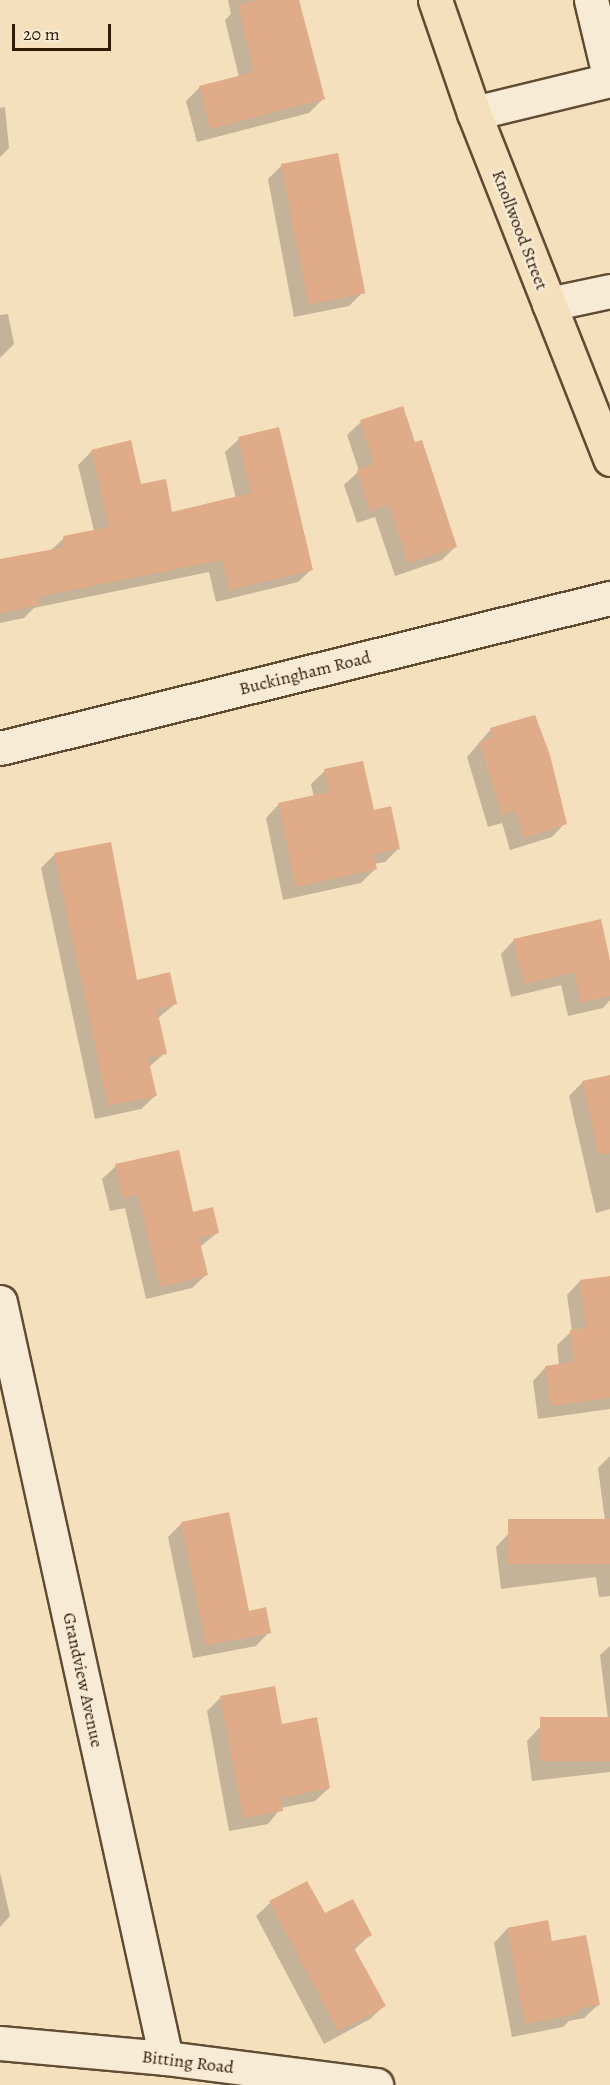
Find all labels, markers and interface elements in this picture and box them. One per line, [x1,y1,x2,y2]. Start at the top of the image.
scale bar [15,12,114,50]
text: 20 m [23,22,60,46]
street label: Knollwood Street [487,167,553,293]
street label: Buckingham Road [237,646,373,700]
street label: Grandview Avenue [58,1611,108,1749]
street label: Bitting Road [141,2046,235,2078]

